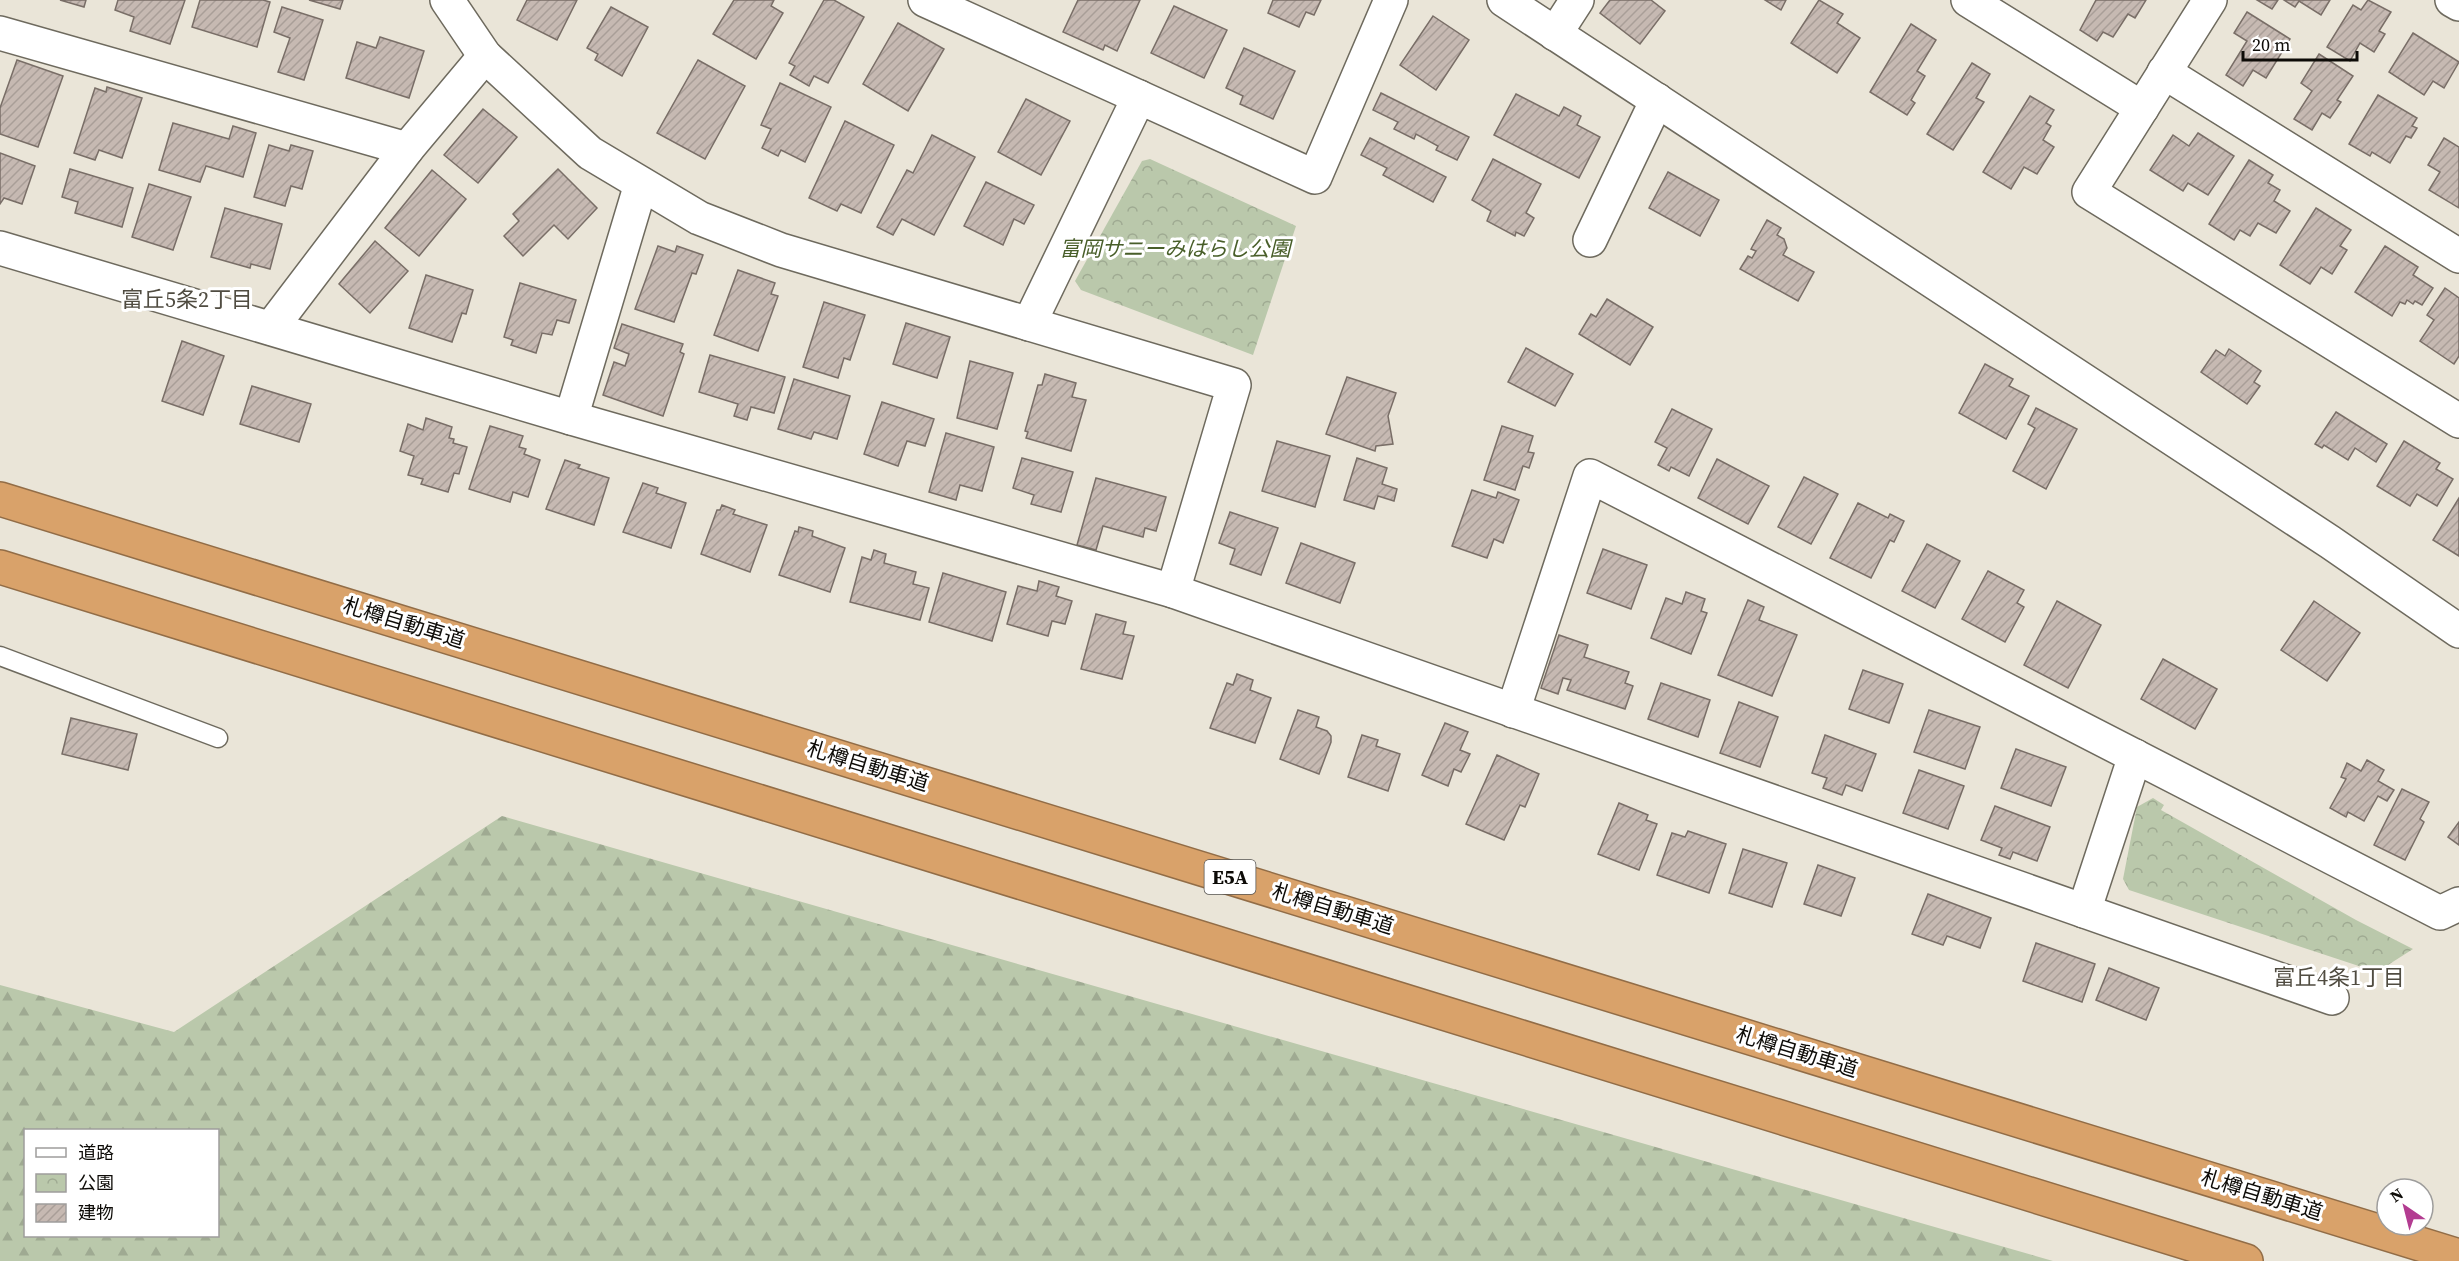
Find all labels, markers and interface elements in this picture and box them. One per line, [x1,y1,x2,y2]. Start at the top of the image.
scale bar [2243,24,2357,62]
text: 20 m [2252,32,2290,57]
park label: 富岡サニーみはらし公園 [1060,234,1293,263]
district label: 富丘5条2丁目 [121,284,253,314]
street label: 札樽自動車道 [340,590,469,655]
street label: 札樽自動車道 [804,733,933,798]
road number: E5A [1204,860,1256,894]
street label: 札樽自動車道 [1269,876,1398,941]
district label: 富丘4条1丁目 [2273,962,2405,992]
street label: 札樽自動車道 [1733,1019,1862,1084]
legend [24,1129,219,1237]
text: 道路 [78,1140,114,1165]
street label: 札樽自動車道 [2198,1162,2327,1227]
text: 公園 [78,1170,114,1195]
north arrow [2375,1177,2435,1237]
text: N [2385,1182,2408,1207]
text: 建物 [78,1200,114,1225]

